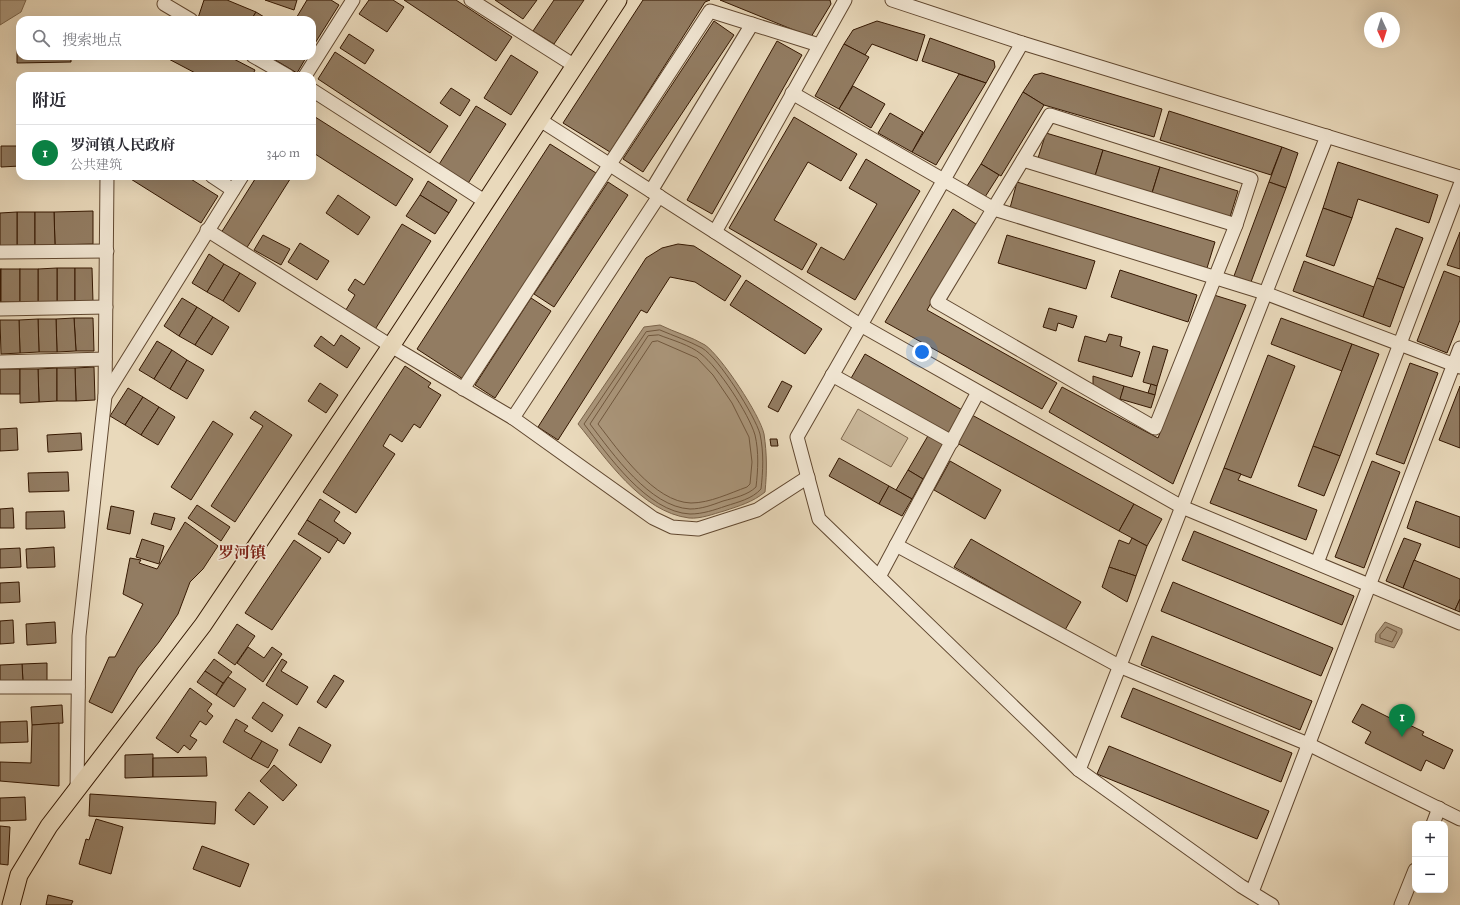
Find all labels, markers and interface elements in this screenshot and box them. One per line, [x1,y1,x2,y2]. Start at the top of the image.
north arrow [1364,12,1400,48]
search box [16,16,316,60]
icon: search [30,27,52,49]
text: 搜索地点 [62,31,122,49]
text: 附近 [32,90,66,111]
text: 罗河镇人民政府 [70,136,175,154]
text: 1 [42,145,48,161]
text: 340 m [266,145,300,161]
text: 公共建筑 [70,157,122,173]
your location [912,342,932,362]
district label: 罗河镇 [218,543,266,562]
pin: 1 [1389,704,1415,737]
map controls [1412,821,1448,893]
button: + [1412,821,1448,857]
button: − [1412,857,1448,893]

